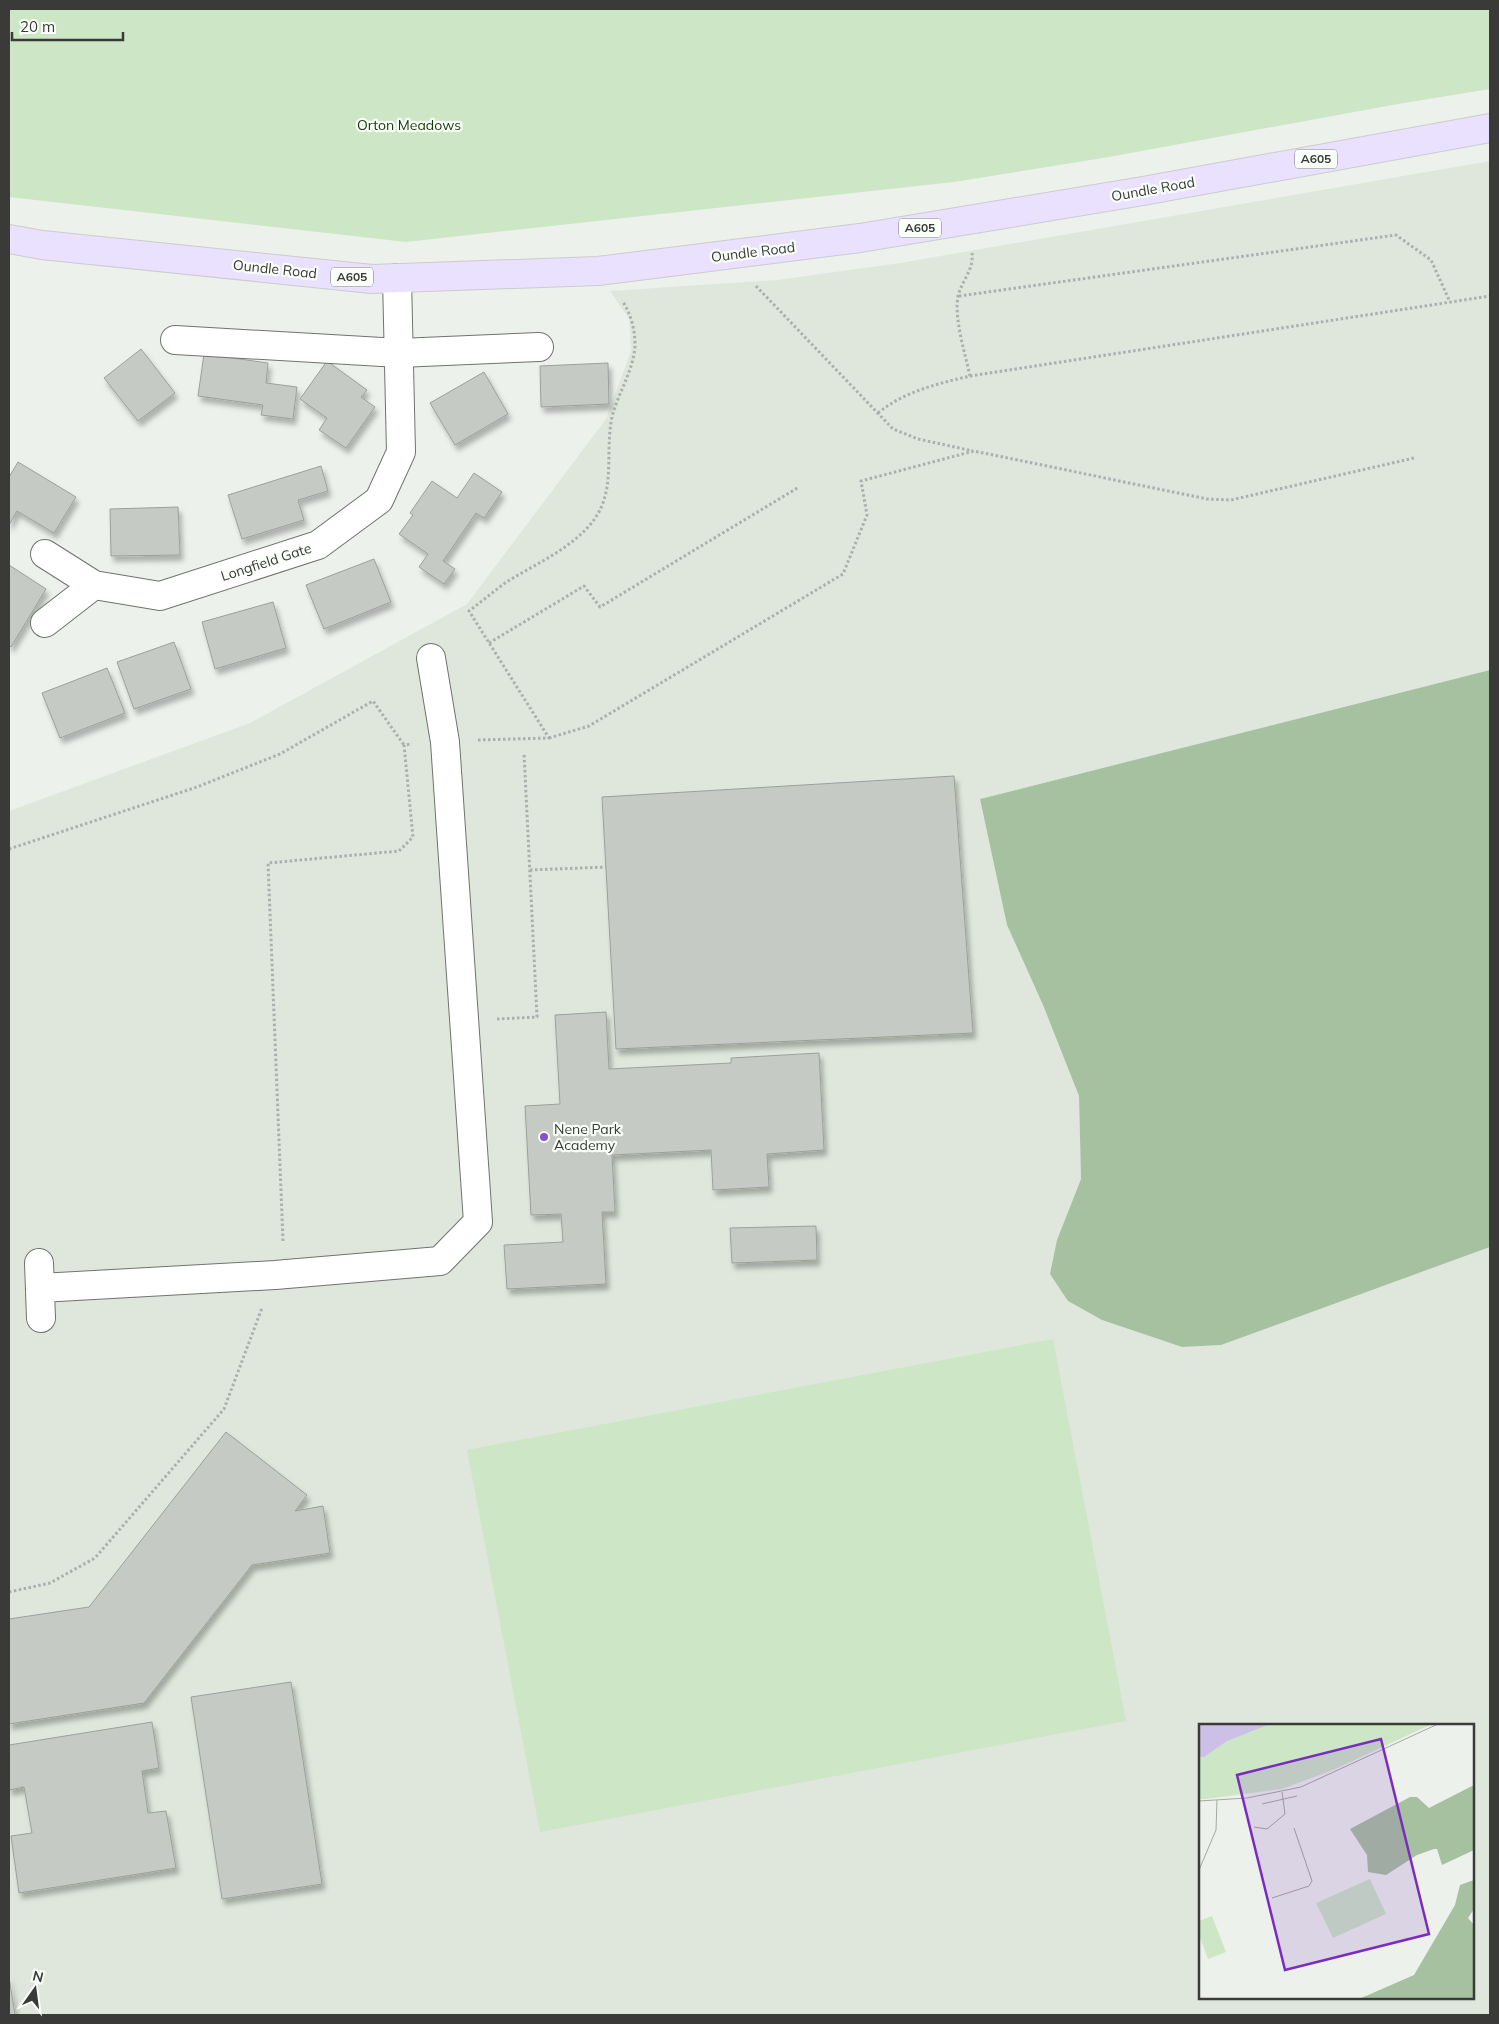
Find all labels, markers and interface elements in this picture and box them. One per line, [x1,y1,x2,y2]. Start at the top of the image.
scale bar [12,10,124,42]
text: 20 m [20,17,55,36]
park label: Orton Meadows [357,116,461,134]
road number: A605 [1295,150,1337,168]
street label: Oundle Road [1110,173,1196,205]
road number: A605 [899,218,941,238]
street label: Oundle Road [710,238,796,266]
street label: Oundle Road [232,256,318,282]
road number: A605 [331,268,373,286]
street label: Longfield Gate [218,539,314,585]
place label: Nene Park Academy [554,1120,622,1154]
marker: Nene Park Academy [538,1131,550,1143]
inset map [1199,1724,1474,1999]
north arrow [10,1964,60,2014]
text: N [31,1966,45,1986]

